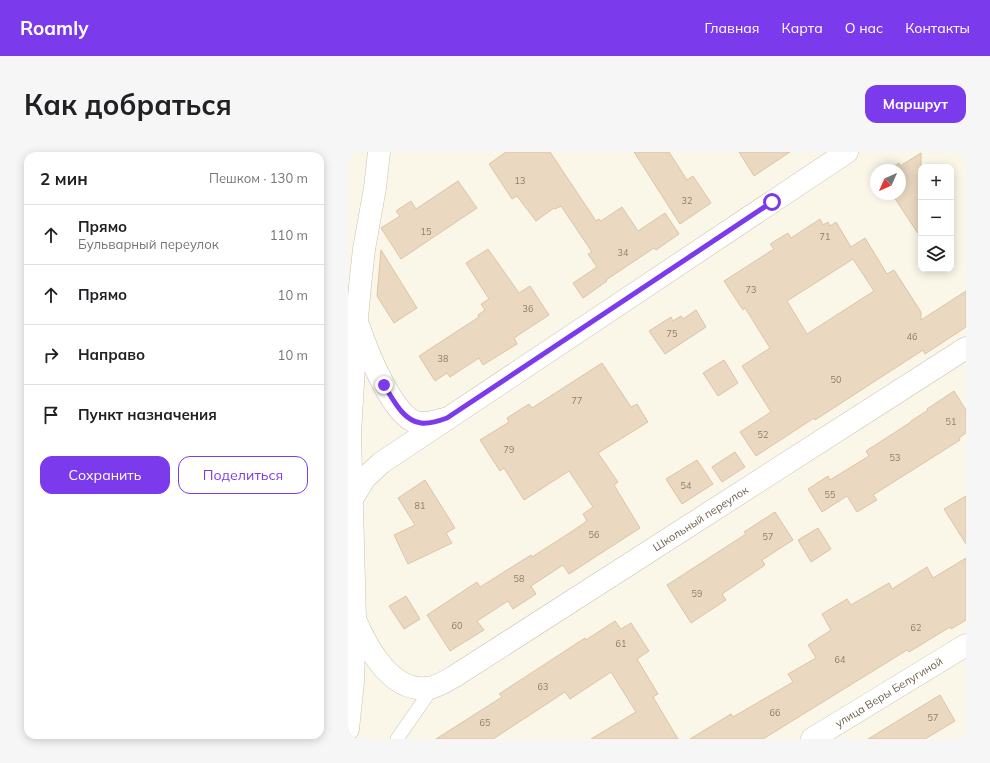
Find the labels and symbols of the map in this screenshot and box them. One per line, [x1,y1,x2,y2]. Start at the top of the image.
north arrow [870,164,906,200]
house number: 13 [515,175,525,186]
route start [763,193,781,211]
house number: 32 [682,195,692,206]
house number: 15 [421,226,432,237]
house number: 71 [820,231,830,242]
house number: 34 [618,247,629,258]
house number: 73 [746,284,756,295]
house number: 36 [523,303,533,314]
house number: 75 [667,328,678,339]
house number: 46 [907,331,917,342]
house number: 38 [438,353,448,364]
house number: 50 [831,374,841,385]
route end [375,376,393,394]
house number: 77 [572,395,582,406]
house number: 51 [946,416,956,427]
house number: 52 [758,429,768,440]
house number: 79 [504,444,514,455]
house number: 53 [890,452,900,463]
house number: 54 [681,480,692,491]
street label: Школьный переулок [650,483,751,554]
house number: 55 [825,489,836,500]
house number: 81 [415,500,425,511]
house number: 56 [589,529,599,540]
house number: 57 [763,531,773,542]
house number: 58 [514,573,524,584]
house number: 59 [692,588,702,599]
house number: 60 [452,620,462,631]
house number: 62 [911,622,921,633]
house number: 61 [616,638,626,649]
street label: улица Веры Белугиной [833,654,945,730]
house number: 64 [835,654,846,665]
house number: 63 [538,681,548,692]
house number: 66 [770,707,780,718]
house number: 57 [928,712,938,723]
house number: 65 [480,717,491,728]

